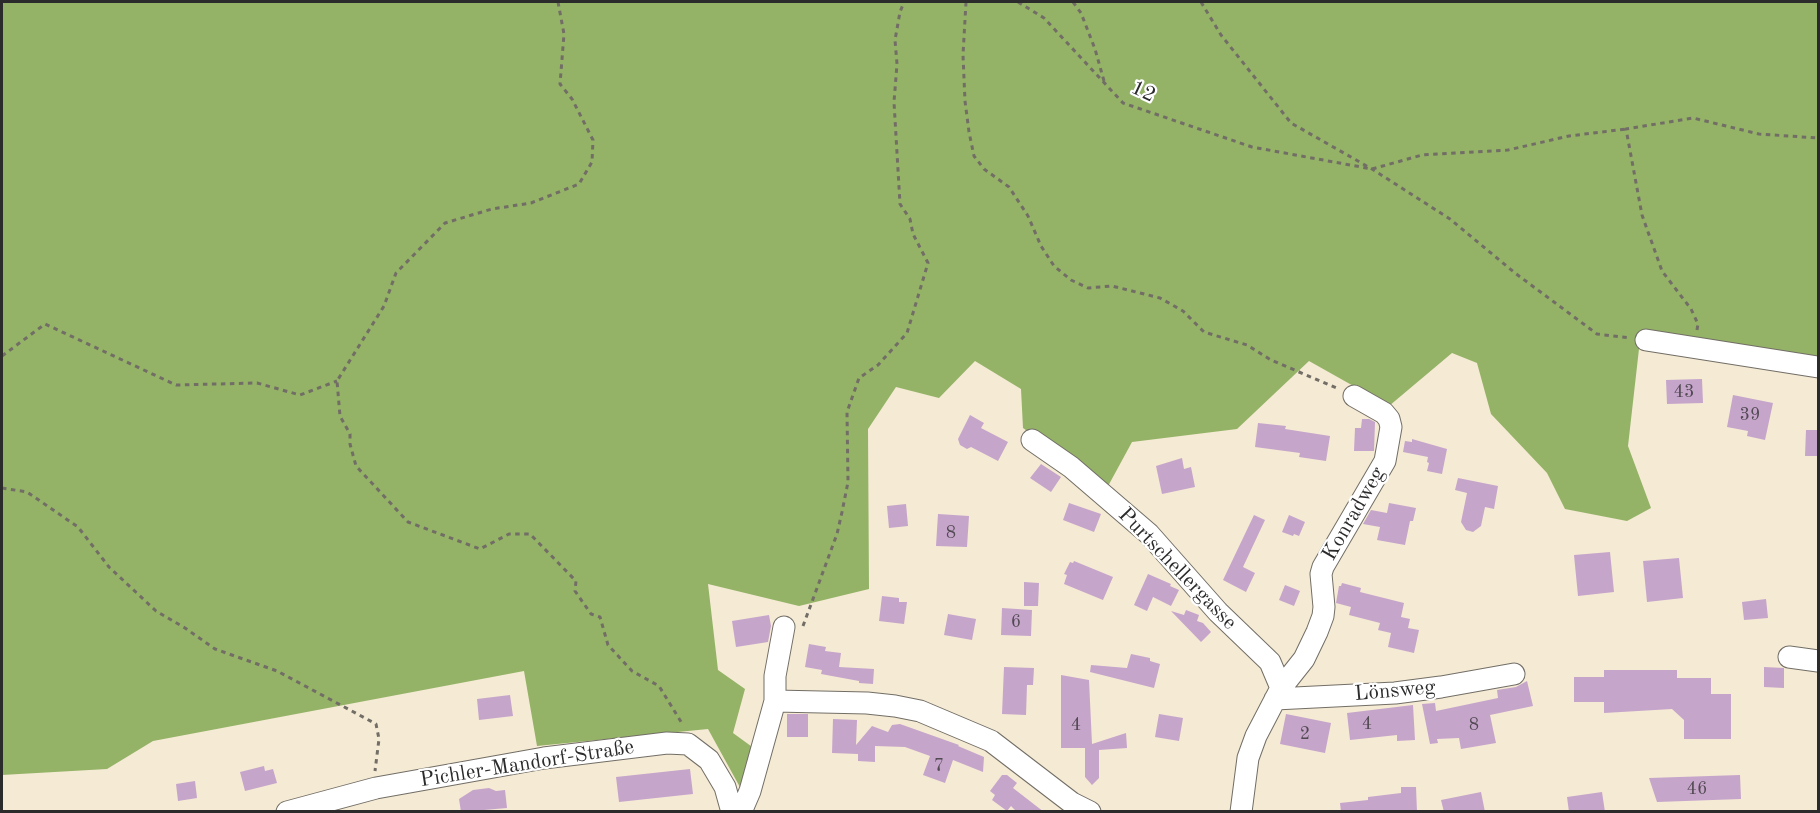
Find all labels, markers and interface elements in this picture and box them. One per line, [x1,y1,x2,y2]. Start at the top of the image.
street label: 12 [1127,75,1159,109]
house number: 43 [1674,381,1694,403]
house number: 39 [1740,404,1760,426]
street label: Konradweg [1317,463,1391,565]
street label: Purtschellergasse [1112,503,1242,635]
house number: 8 [946,522,956,544]
house number: 6 [1011,611,1021,633]
street label: Lönsweg [1353,675,1437,707]
house number: 4 [1362,713,1372,735]
house number: 4 [1071,714,1081,736]
house number: 8 [1469,714,1479,736]
house number: 2 [1300,723,1310,745]
street label: Pichler-Mandorf-Straße [418,735,636,793]
house number: 7 [934,755,944,777]
house number: 46 [1687,778,1707,800]

